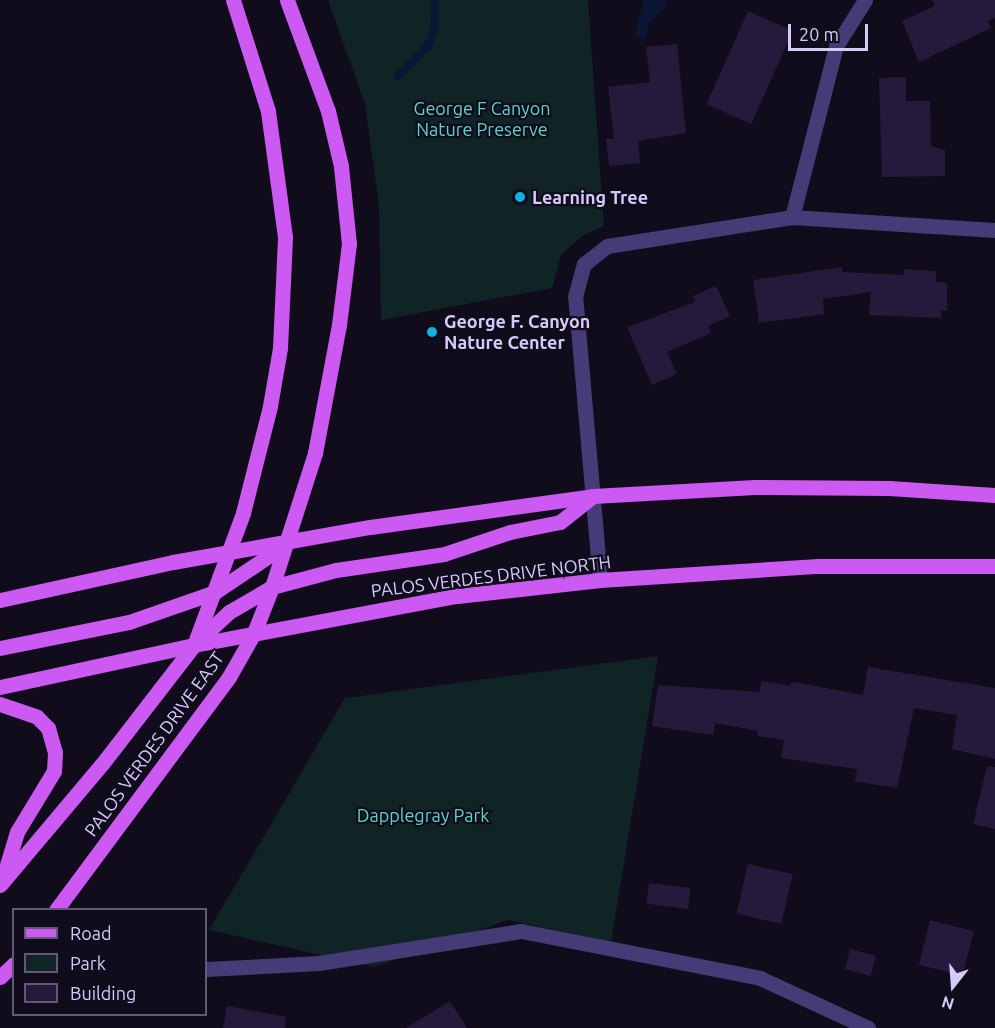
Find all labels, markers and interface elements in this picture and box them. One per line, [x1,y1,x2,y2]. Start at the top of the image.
scale bar [791,12,870,50]
text: 20 m [799,24,839,44]
park label: George F Canyon Nature Preserve [413,98,551,140]
place label: Learning Tree [532,186,648,208]
marker: Learning Tree [513,190,527,204]
place label: George F. Canyon Nature Center [444,311,590,354]
marker: George F. Canyon Nature Center [425,325,439,339]
street label: PALOS VERDES DRIVE NORTH [370,551,612,601]
street label: PALOS VERDES DRIVE EAST [80,647,228,841]
park label: Dapplegray Park [357,804,489,826]
legend [12,908,207,1016]
text: Road [70,923,112,943]
text: Park [70,953,106,973]
north arrow [923,956,983,1016]
text: Building [70,983,136,1003]
text: N [939,993,956,1014]

